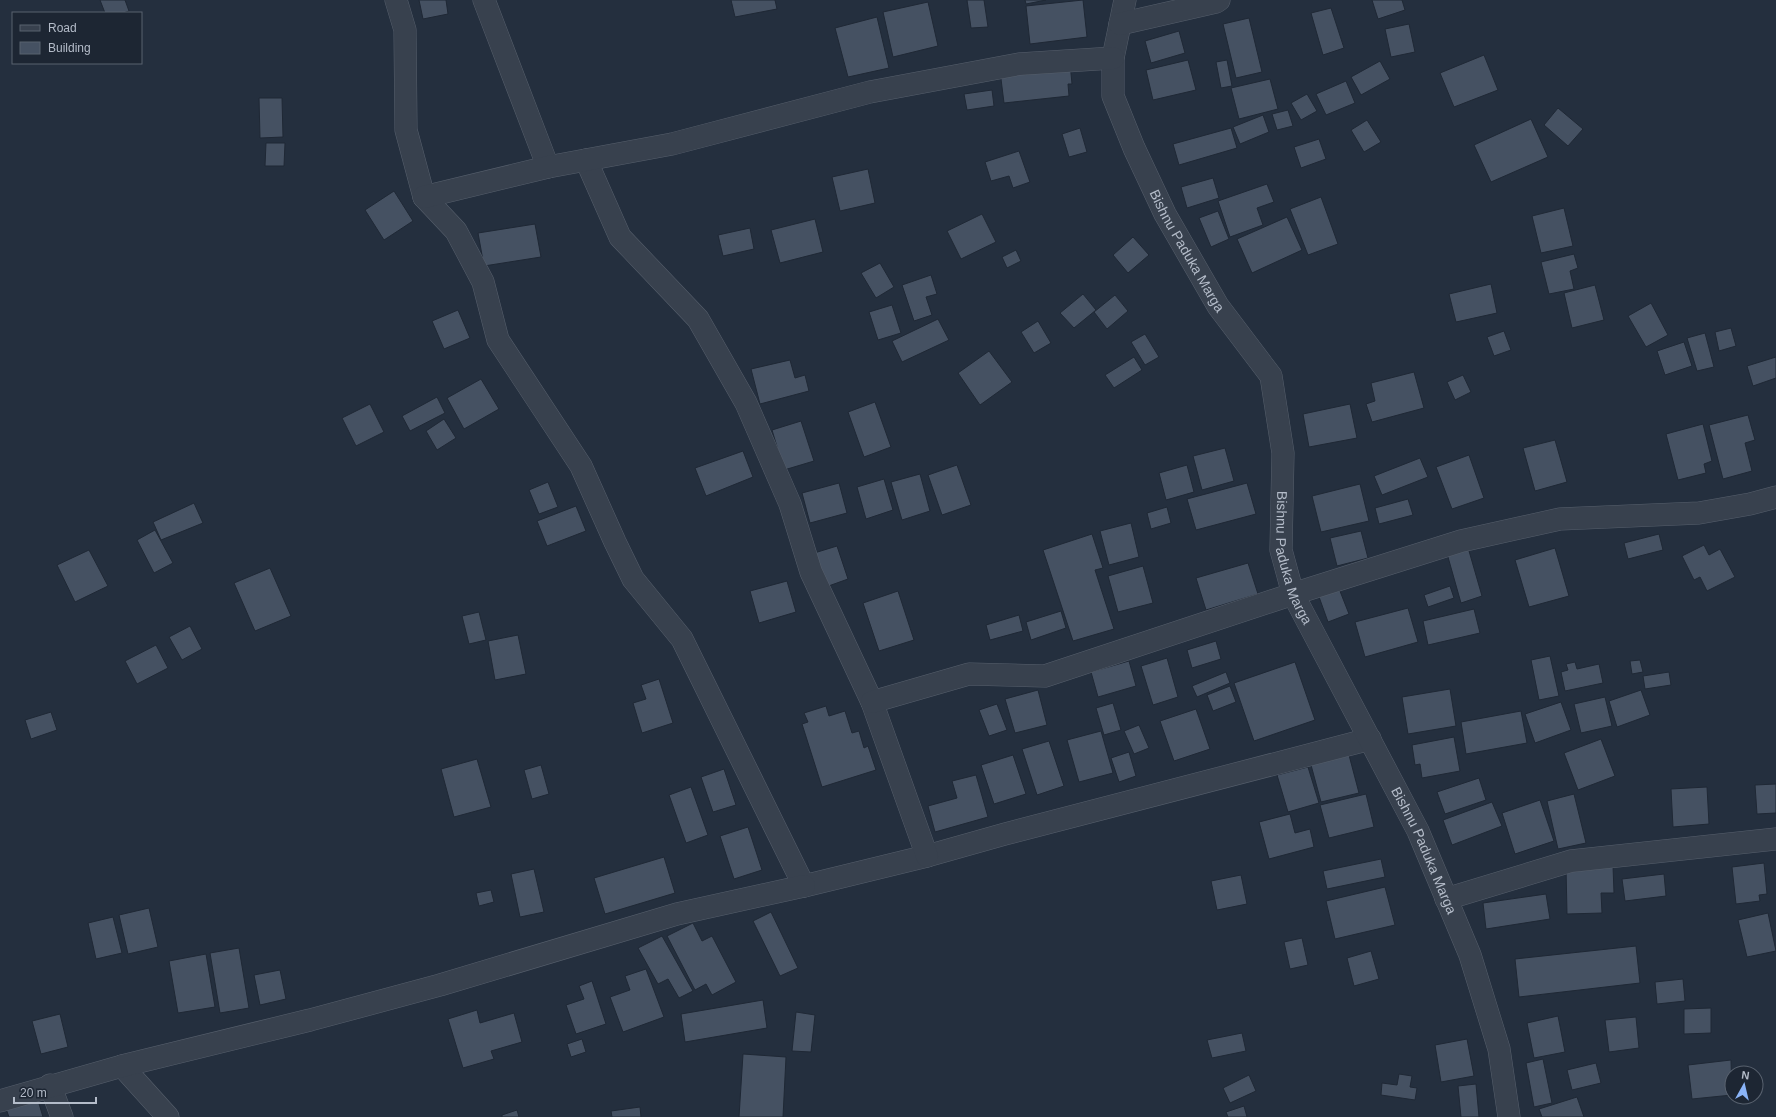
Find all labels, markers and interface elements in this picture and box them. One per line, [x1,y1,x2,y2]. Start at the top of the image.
legend [12,12,142,64]
text: Road [48,21,77,35]
text: Building [48,41,91,55]
street label: Bishnu Paduka Marga [1147,187,1228,315]
street label: Bishnu Paduka Marga [1272,491,1316,627]
street label: Bishnu Paduka Marga [1388,784,1460,917]
north arrow [1724,1065,1764,1105]
text: N [1741,1069,1750,1082]
scale bar [14,1079,96,1105]
text: 20 m [20,1086,47,1100]

